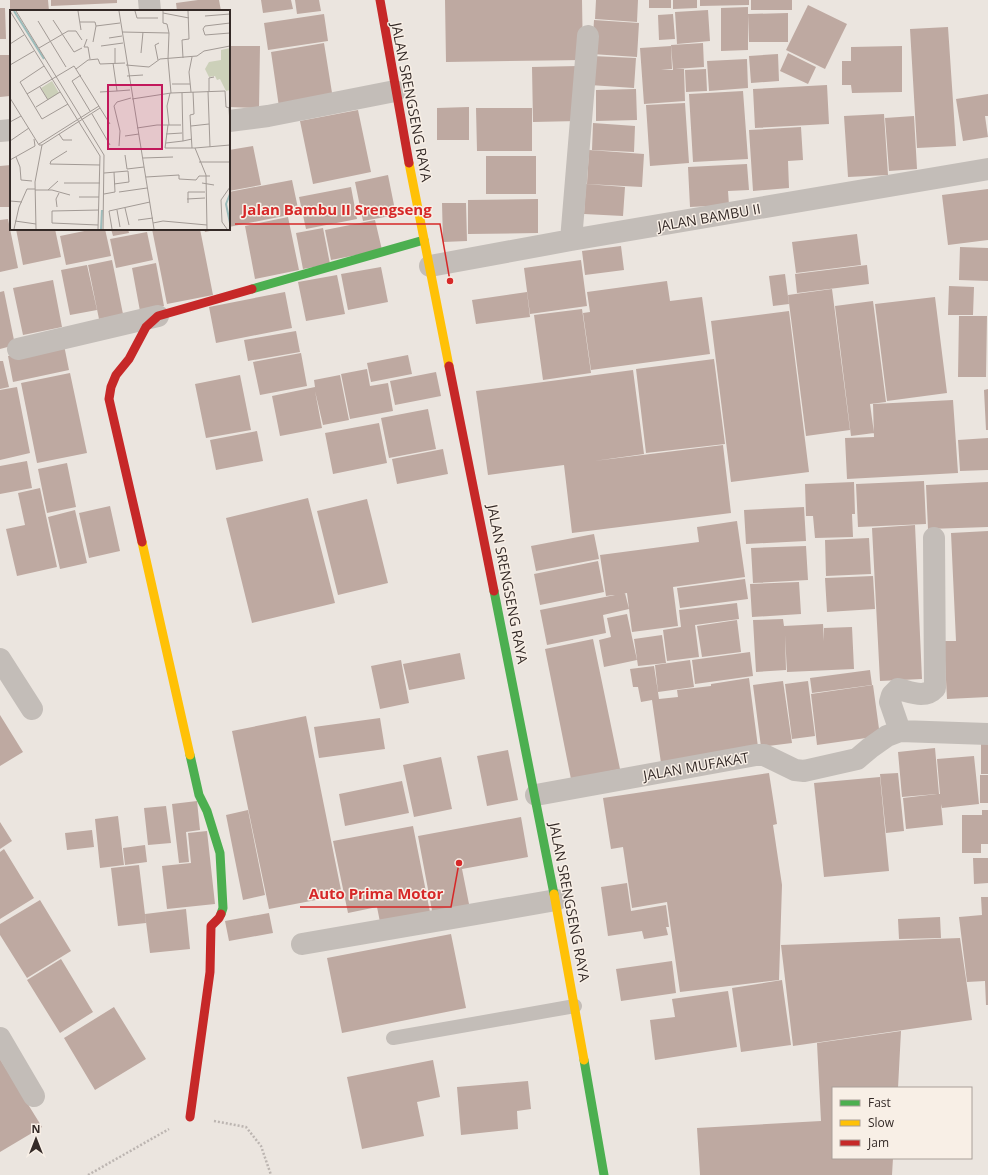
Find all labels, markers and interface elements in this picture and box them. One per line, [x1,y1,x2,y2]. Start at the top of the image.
inset map [10,10,230,230]
street label: JALAN SRENGSENG RAYA [387,19,437,183]
callout: Jalan Bambu II Srengseng [235,197,440,224]
text: Jalan Bambu II Srengseng [240,199,432,219]
street label: JALAN BAMBU II [654,199,762,236]
street label: JALAN SRENGSENG RAYA [483,501,533,665]
street label: JALAN MUFAKAT [640,747,751,785]
street label: JALAN SRENGSENG RAYA [545,819,595,983]
callout: Auto Prima Motor [300,880,451,907]
text: Auto Prima Motor [309,883,443,903]
legend [832,1087,972,1159]
text: Fast [868,1094,891,1111]
text: Slow [868,1114,895,1131]
north arrow [16,1119,56,1159]
text: N [32,1121,40,1136]
text: Jam [867,1134,889,1151]

